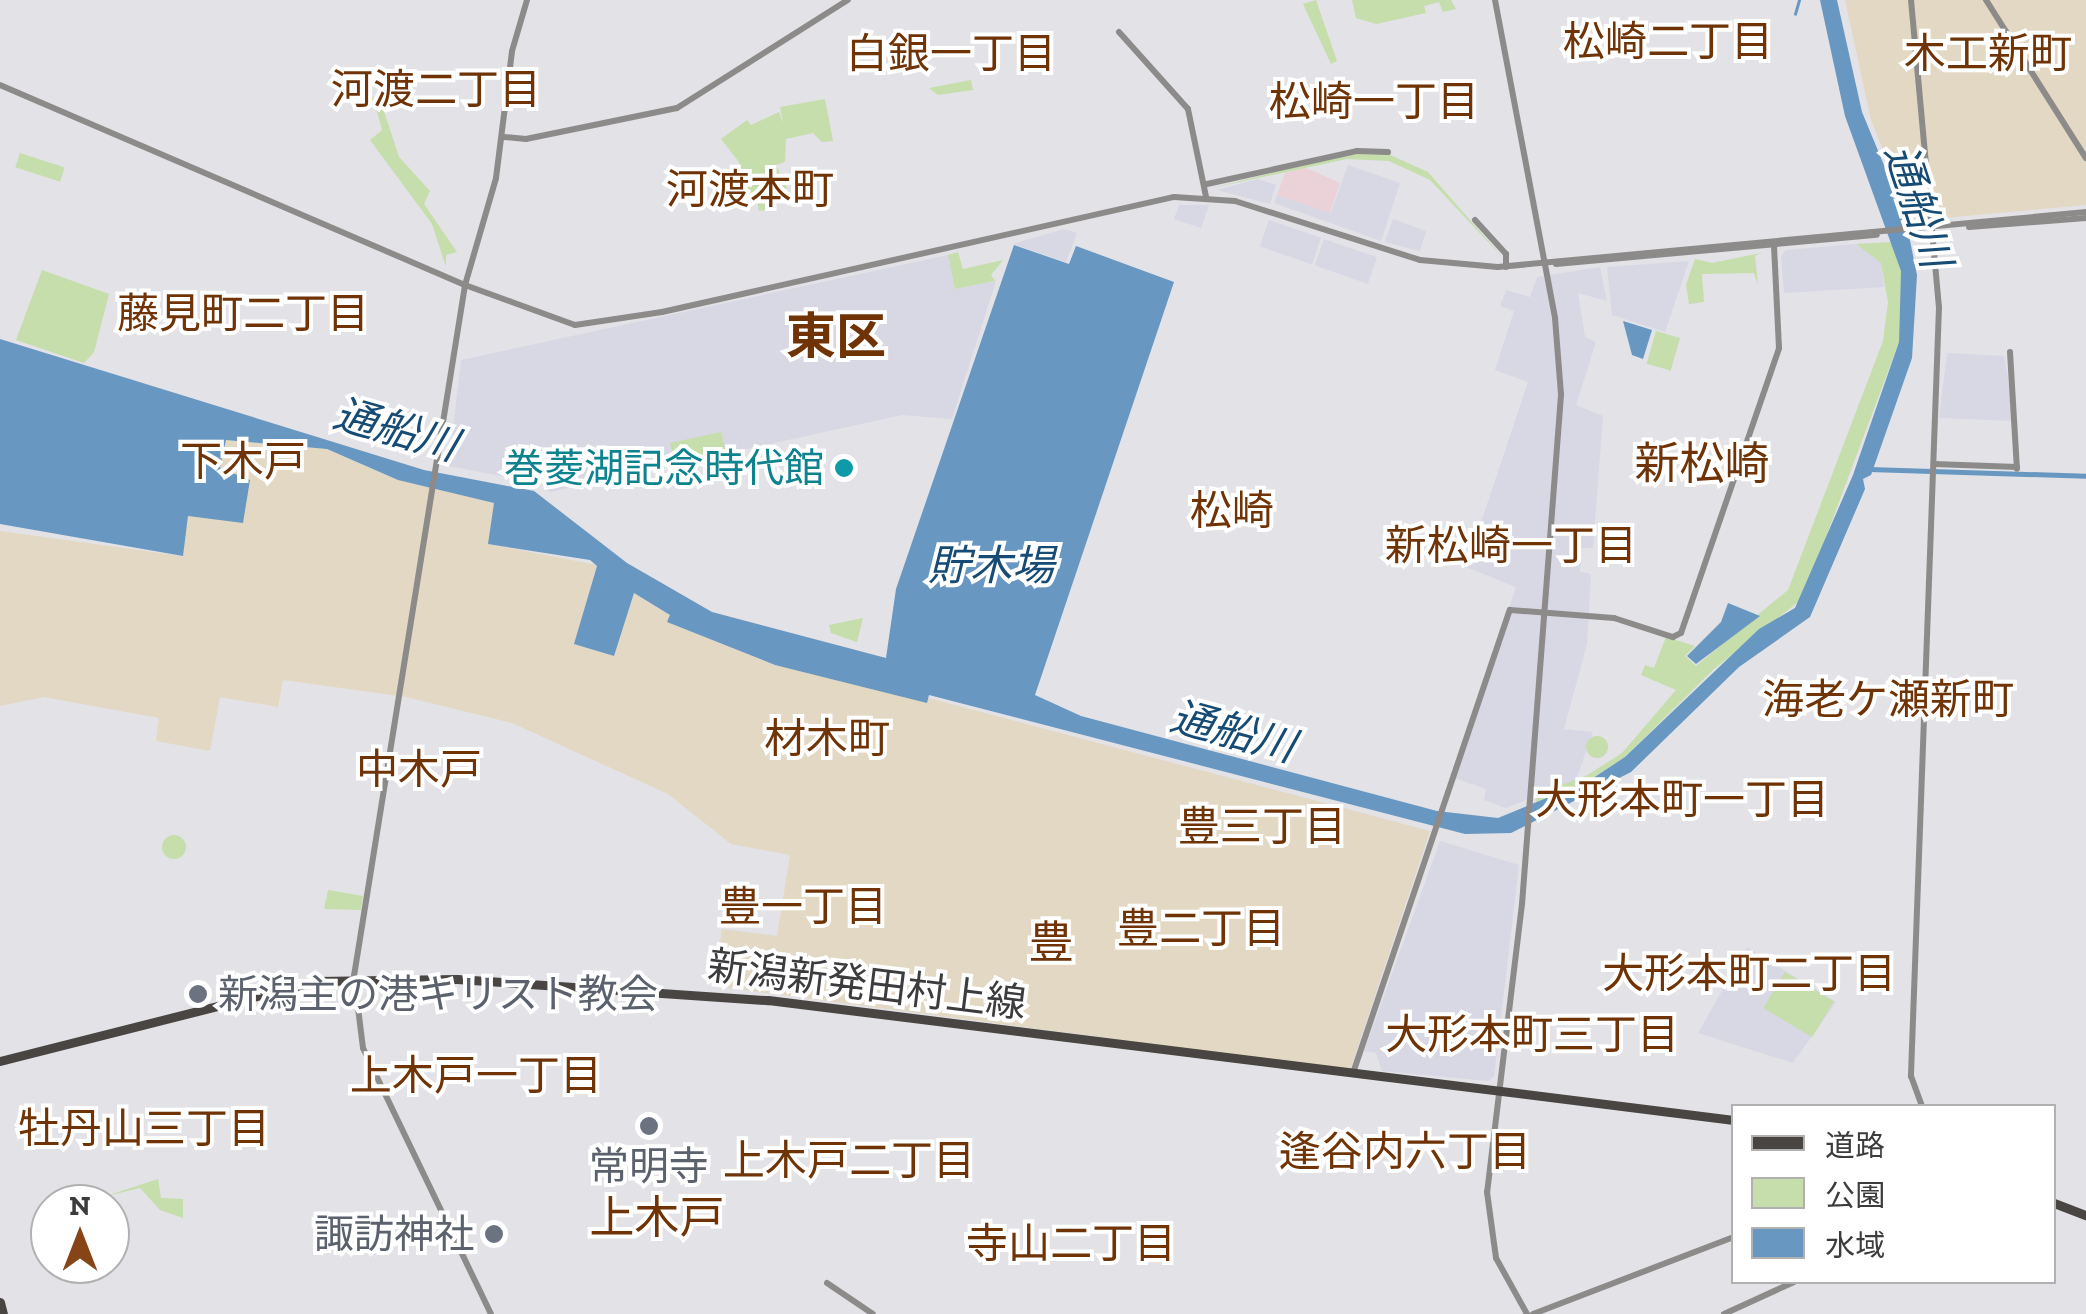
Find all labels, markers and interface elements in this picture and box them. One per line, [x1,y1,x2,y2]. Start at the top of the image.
district label: 松崎二丁目 [1563,17,1773,67]
district label: 白銀一丁目 [846,29,1056,79]
district label: 木工新町 [1904,29,2072,79]
district label: 河渡二丁目 [331,65,541,115]
district label: 松崎一丁目 [1269,77,1479,127]
water label: 通船川 [1875,138,1961,274]
district label: 河渡本町 [666,165,834,215]
district label: 藤見町二丁目 [117,289,369,339]
district label: 東区 [786,308,886,368]
water label: 通船川 [328,388,464,472]
district label: 下木戸 [180,437,306,487]
district label: 新松崎 [1635,438,1769,492]
place label: 巻菱湖記念時代館 [504,444,824,492]
marker: 巻菱湖記念時代館 [833,457,855,479]
district label: 松崎 [1190,486,1274,536]
district label: 新松崎一丁目 [1385,521,1637,571]
water label: 貯木場 [928,541,1054,591]
district label: 海老ケ瀬新町 [1762,675,2014,725]
water label: 通船川 [1166,691,1300,773]
district label: 材木町 [764,714,890,764]
district label: 中木戸 [356,745,482,795]
district label: 大形本町一丁目 [1535,775,1829,825]
district label: 豊三丁目 [1178,802,1346,852]
district label: 豊一丁目 [719,882,887,932]
district label: 豊二丁目 [1117,904,1285,954]
district label: 豊 [1029,917,1073,971]
street label: 新潟新発田村上線 [705,941,1029,1027]
district label: 大形本町二丁目 [1602,949,1896,999]
place label: 新潟主の港キリスト教会 [218,970,658,1018]
marker: 新潟主の港キリスト教会 [187,983,209,1005]
district label: 大形本町三丁目 [1385,1010,1679,1060]
district label: 上木戸一丁目 [350,1051,602,1101]
district label: 牡丹山三丁目 [18,1104,270,1154]
legend [1731,1104,2056,1284]
marker: 常明寺 [638,1115,660,1137]
district label: 逢谷内六丁目 [1279,1127,1531,1177]
text: 道路 [1825,1128,1885,1164]
district label: 上木戸二丁目 [723,1136,975,1186]
place label: 常明寺 [589,1142,709,1190]
text: 公園 [1825,1178,1885,1214]
north arrow [30,1184,130,1284]
text: N [69,1189,91,1222]
district label: 上木戸 [590,1192,724,1246]
place label: 諏訪神社 [314,1210,474,1258]
district label: 寺山二丁目 [966,1219,1176,1269]
marker: 諏訪神社 [483,1223,505,1245]
text: 水域 [1825,1228,1885,1264]

